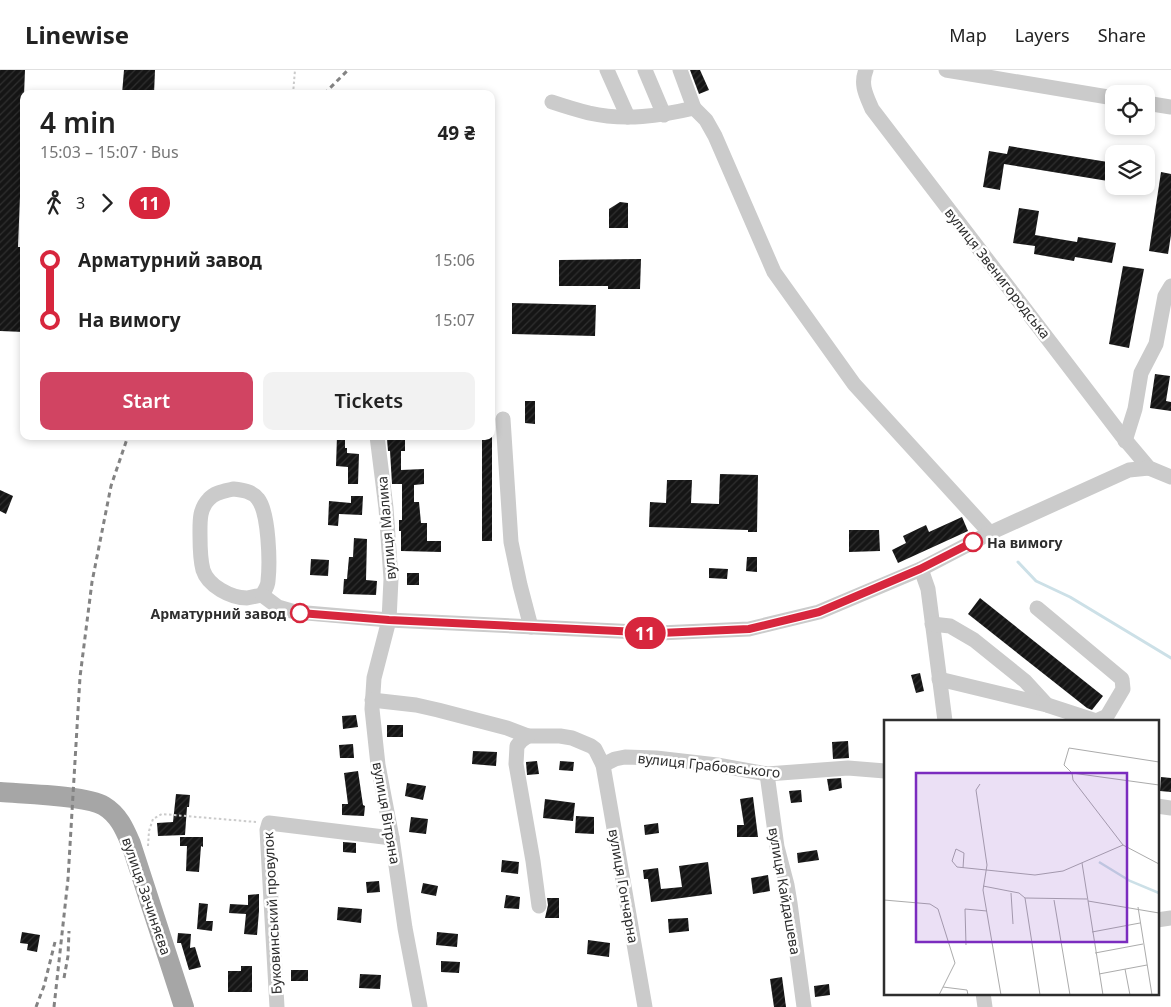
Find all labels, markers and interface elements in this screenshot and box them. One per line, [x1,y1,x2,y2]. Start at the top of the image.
text: Linewise [25,18,129,51]
text: Map [949,23,987,47]
text: Layers [1015,23,1070,47]
text: Share [1098,23,1146,47]
map controls [1105,85,1155,195]
button: locate [1105,85,1155,135]
text: 4 min [40,103,116,141]
text: 49 ₴ [437,120,475,146]
text: 15:03 – 15:07 · Bus [40,141,179,163]
button: layers [1105,145,1155,195]
icon: walk [40,189,68,217]
icon: forward [93,189,121,217]
text: 11 [139,191,160,215]
text: 3 [76,192,85,214]
street label: вулиця Звенигородська [941,204,1055,342]
text: Арматурний завод [78,247,262,273]
text: 15:06 [434,249,475,271]
text: На вимогу [78,307,181,333]
text: 15:07 [434,309,475,331]
button: Start [40,372,253,430]
button: Tickets [263,372,475,430]
street label: вулиця Малика [372,476,400,580]
marker: На вимогу [963,532,983,552]
place label: На вимогу [987,533,1063,552]
marker: Арматурний завод [290,603,310,623]
place label: Арматурний завод [150,604,286,623]
line badge: 11 [622,617,668,649]
text: 11 [635,621,655,645]
inset map [884,720,1158,994]
street label: вулиця Грабовського [637,748,781,782]
street label: вулиця Вітряна [369,760,405,866]
street label: вулиця Кайдашева [764,826,806,956]
street label: вулиця Гончарна [605,827,643,945]
street label: Буковинський провулок [258,831,286,995]
street label: вулиця Зачиняєва [118,835,176,957]

